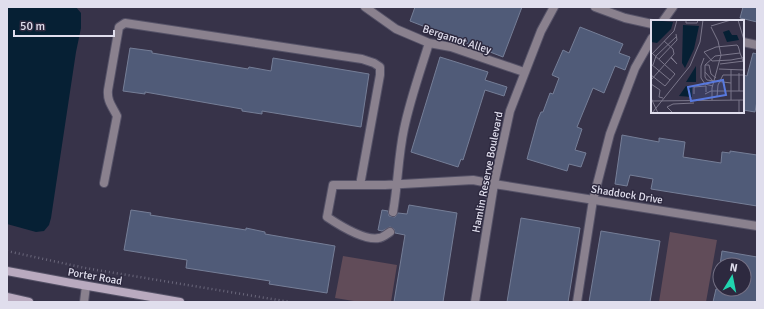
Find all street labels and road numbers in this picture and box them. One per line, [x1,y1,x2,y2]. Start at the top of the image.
street label: Bergamot Alley [421,22,494,57]
street label: Hamlin Reserve Boulevard [469,110,506,234]
street label: Shaddock Drive [590,182,664,207]
street label: Porter Road [67,265,123,288]

